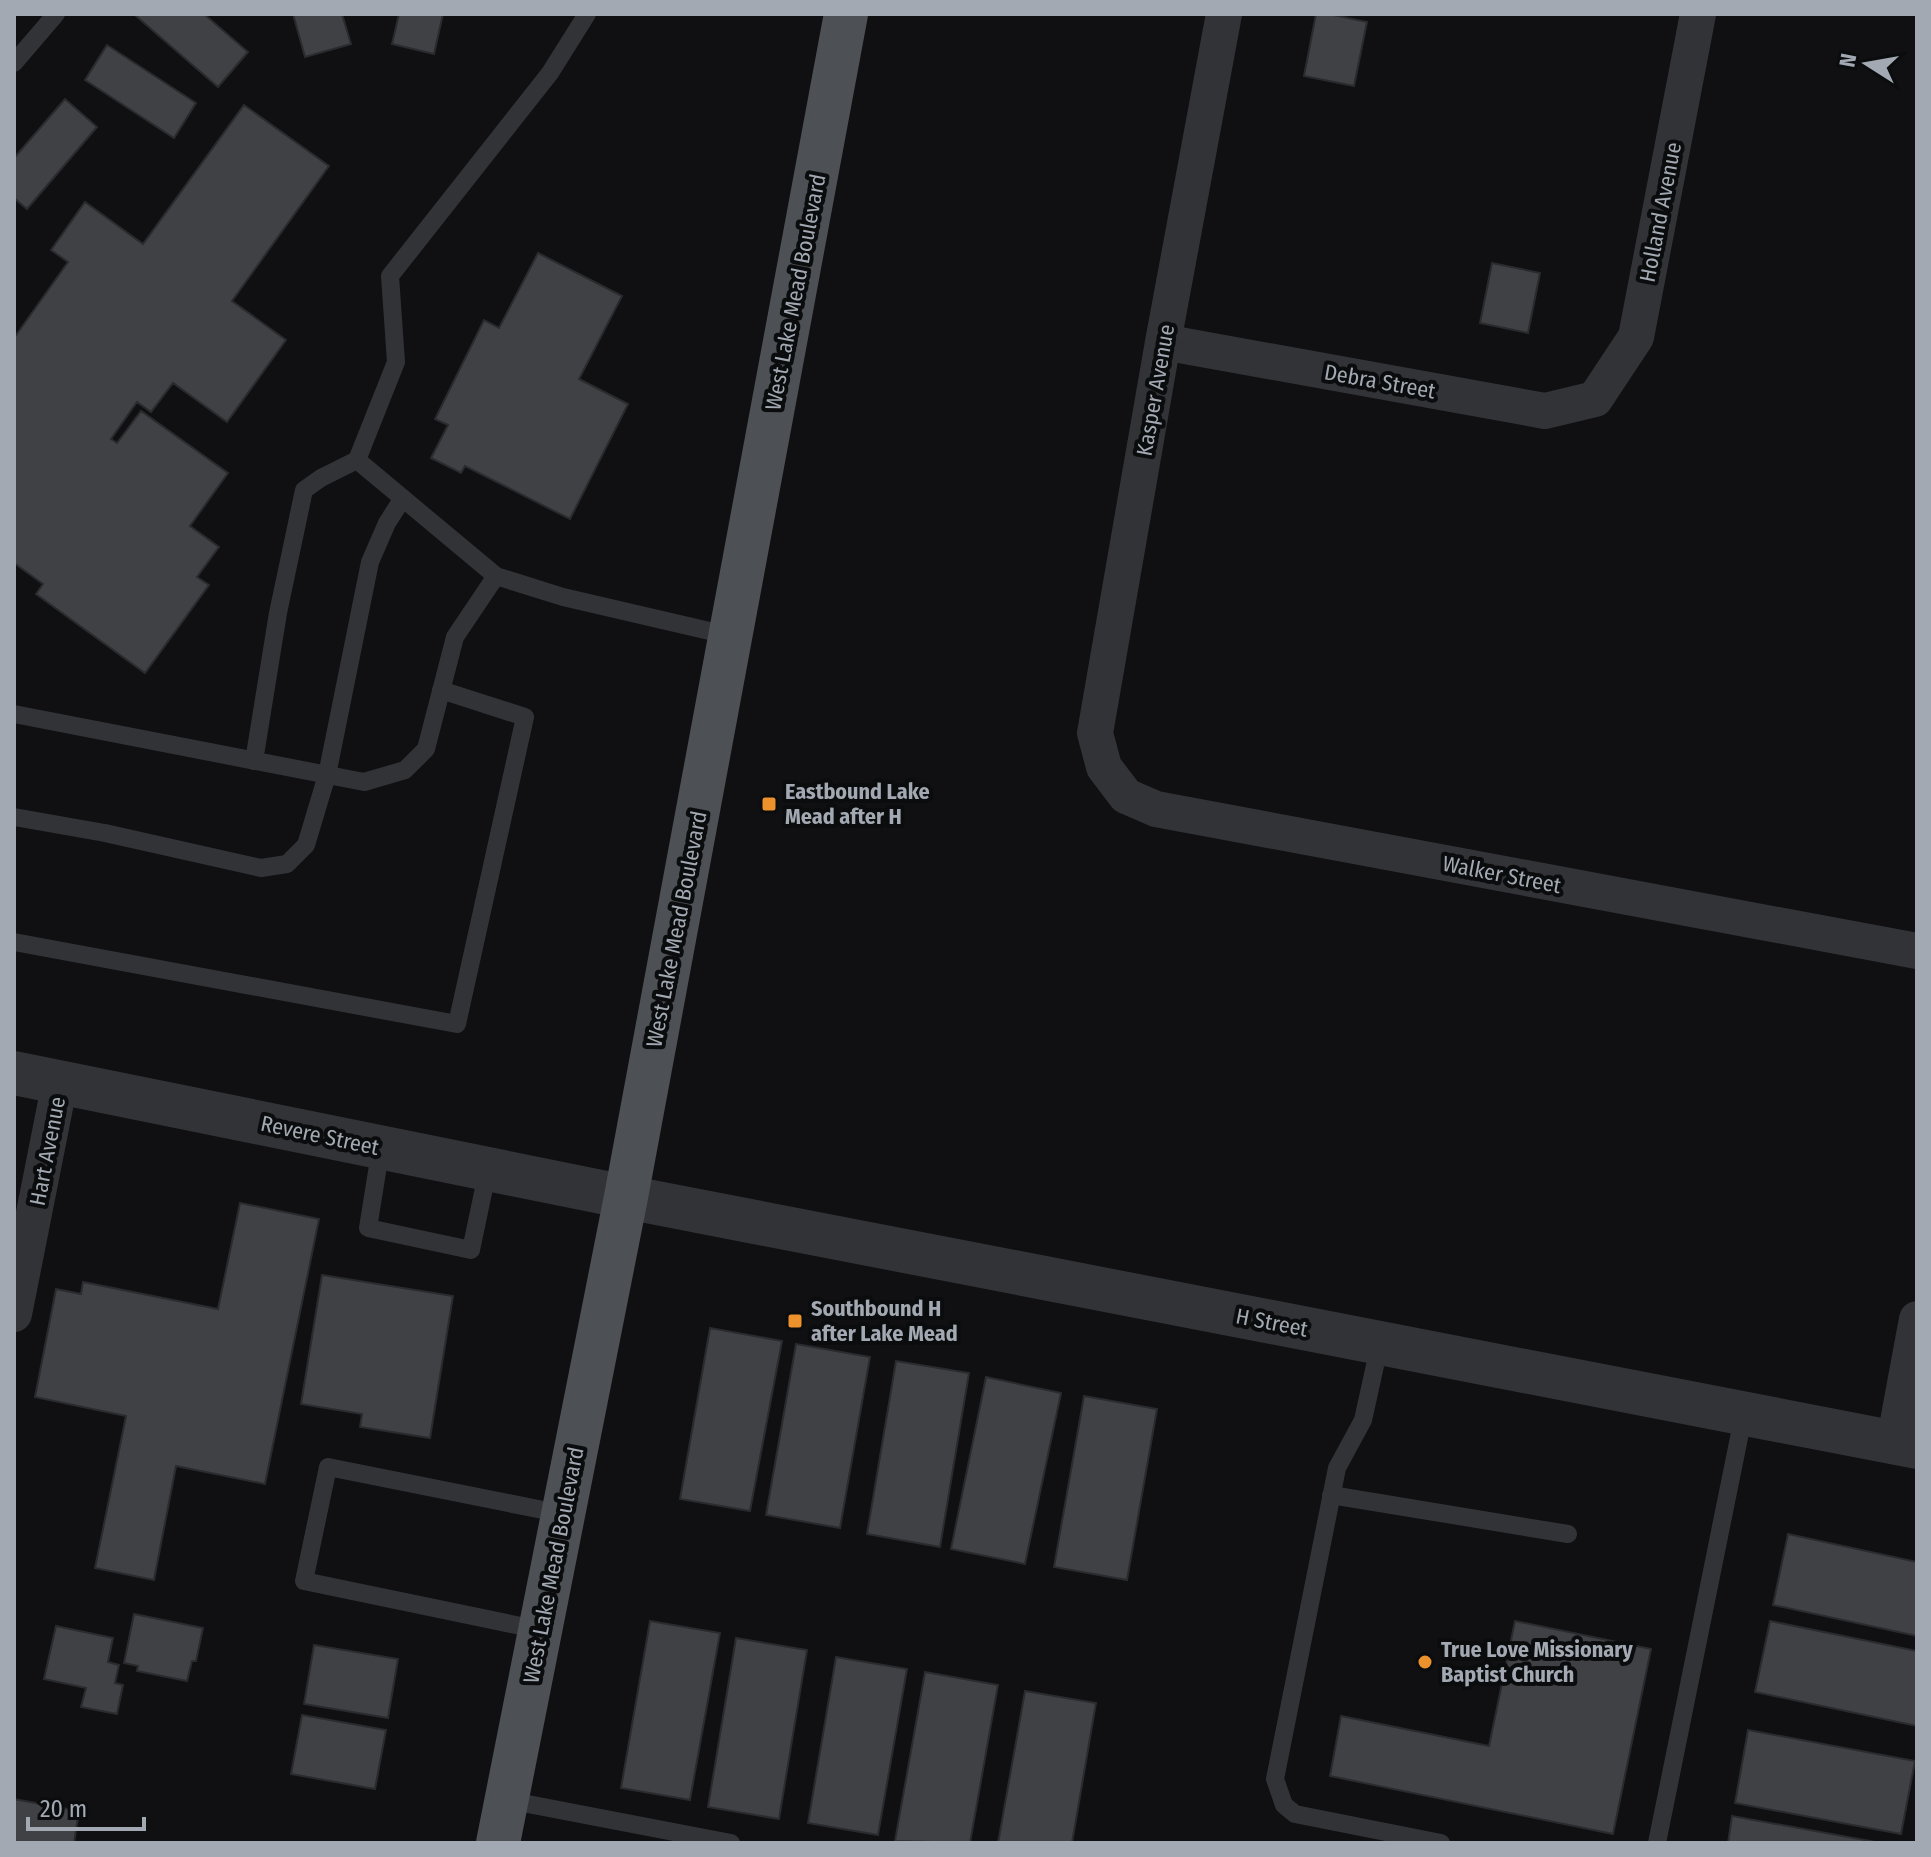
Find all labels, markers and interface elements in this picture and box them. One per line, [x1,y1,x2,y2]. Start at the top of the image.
north arrow [1827,24,1907,104]
text: N [1833,51,1862,69]
street label: Holland Avenue [1634,140,1687,284]
street label: West Lake Mead Boulevard [759,172,832,413]
street label: Kasper Avenue [1131,322,1180,458]
street label: Debra Street [1322,358,1438,405]
place label: Eastbound Lake Mead after H [785,778,930,830]
marker: Eastbound Lake Mead after H [760,795,778,813]
street label: West Lake Mead Boulevard [640,809,713,1050]
street label: Walker Street [1440,850,1564,899]
street label: Hart Avenue [24,1094,71,1208]
street label: Revere Street [258,1110,382,1161]
place label: Southbound H after Lake Mead [811,1295,958,1347]
street label: H Street [1234,1302,1311,1343]
marker: Southbound H after Lake Mead [786,1312,804,1330]
street label: West Lake Mead Boulevard [517,1445,590,1686]
place label: True Love Missionary Baptist Church [1441,1636,1633,1688]
marker: True Love Missionary Baptist Church [1416,1653,1434,1671]
scale bar [28,1781,144,1831]
text: 20 m [40,1795,87,1823]

